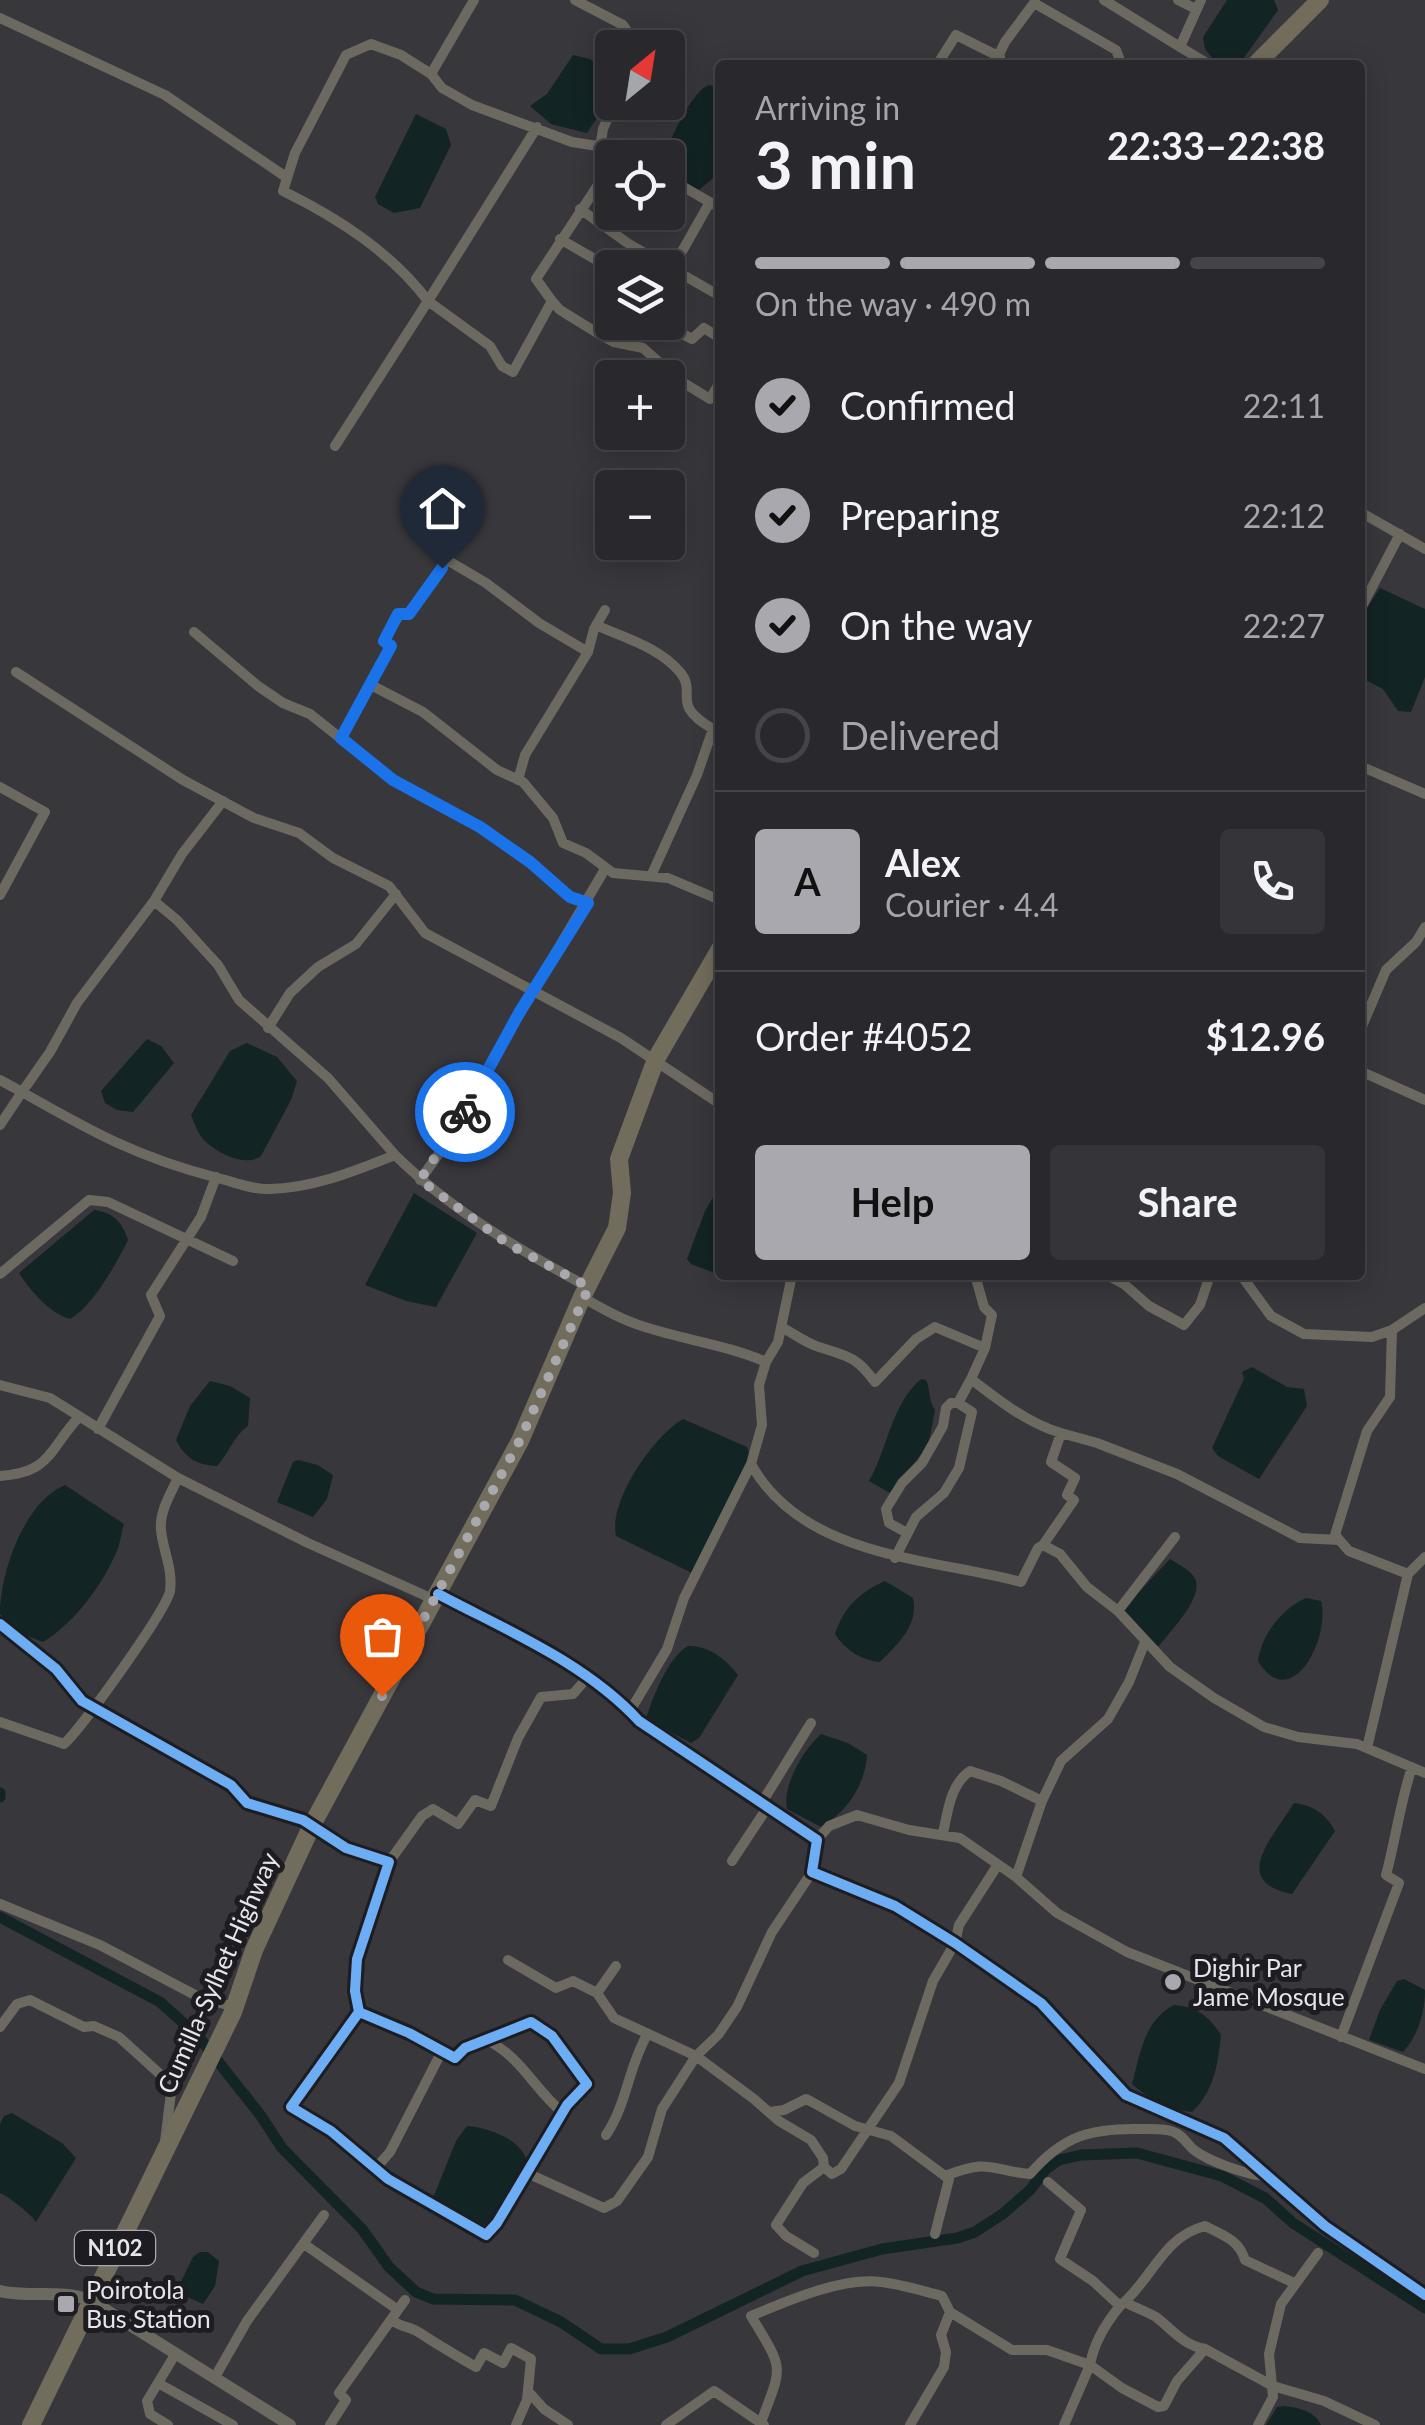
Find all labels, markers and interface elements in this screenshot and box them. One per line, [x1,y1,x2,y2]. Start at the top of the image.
north arrow [595,30,685,120]
map controls [595,30,685,560]
text: Arriving in [755,88,900,127]
text: 22:33–22:38 [1107,122,1325,168]
text: 3 min [755,125,916,203]
button: locate [595,140,685,230]
button: layers [595,250,685,340]
text: On the way · 490 m [755,284,1031,323]
button: + [595,360,685,450]
icon: check [755,378,810,433]
text: Confirmed [840,382,1016,428]
text: 22:11 [1243,386,1325,425]
pin [400,466,485,569]
button: − [595,470,685,560]
icon: home [415,481,470,536]
icon: check [755,488,810,543]
text: Preparing [840,492,1000,538]
text: 22:12 [1243,496,1325,535]
icon: check [755,598,810,653]
text: On the way [840,602,1032,648]
text: 22:27 [1243,606,1325,645]
text: Delivered [840,712,1000,758]
button: phone [1220,829,1325,934]
text: Alex [885,839,961,885]
text: A [794,858,821,904]
text: Courier · 4.4 [885,885,1059,924]
text: Order #4052 [755,1013,972,1059]
text: $12.96 [1206,1013,1325,1059]
courier [415,1062,515,1162]
icon: bike [438,1085,493,1140]
button: Help [755,1145,1030,1260]
button: Share [1050,1145,1325,1260]
pin [340,1594,425,1697]
icon: bag [355,1609,410,1664]
street label: Cumilla-Sylhet Highway [150,1847,284,2098]
place label: Dighir Par Jame Mosque [1193,1952,1345,2011]
marker: Dighir Par Jame Mosque [1162,1971,1184,1993]
road number: N102 [75,2231,155,2265]
place label: Poirotola Bus Station [86,2274,211,2333]
marker: Poirotola Bus Station [55,2293,77,2315]

